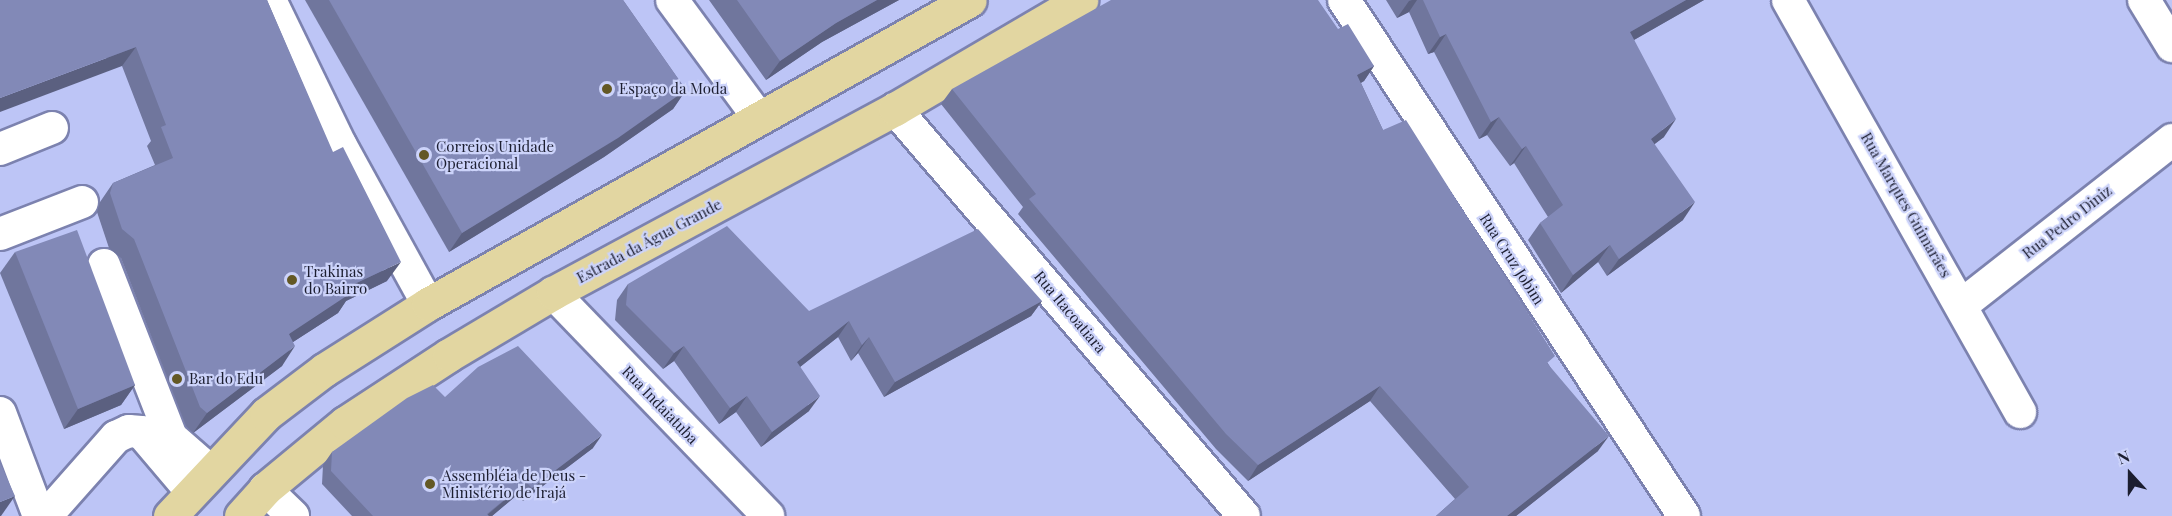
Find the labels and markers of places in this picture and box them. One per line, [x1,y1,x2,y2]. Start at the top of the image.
place label: Espaço da Moda [619,80,727,98]
marker: Espaço da Moda [600,82,614,96]
place label: Correios Unidade Operacional [436,137,554,172]
marker: Correios Unidade Operacional [417,148,431,162]
place label: Trakinas do Bairro [304,262,367,297]
marker: Trakinas do Bairro [285,273,299,287]
place label: Bar do Edu [189,370,263,388]
marker: Bar do Edu [170,372,184,386]
place label: Assembléia de Deus - Ministério de Irajá [442,466,587,501]
marker: Assembléia de Deus - Ministério de Irajá [423,477,437,491]

